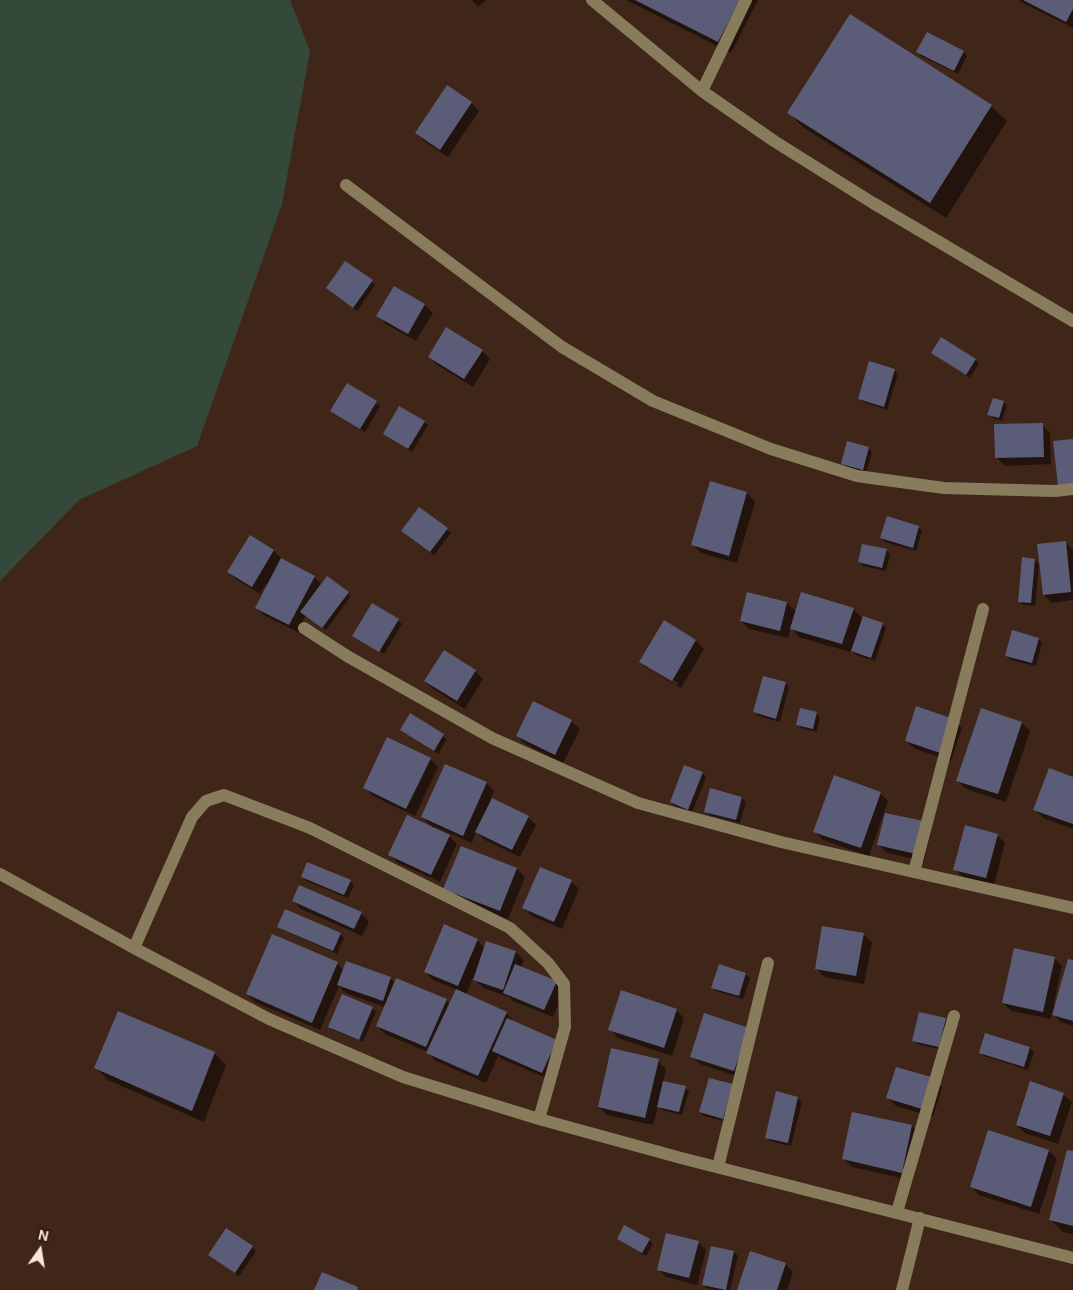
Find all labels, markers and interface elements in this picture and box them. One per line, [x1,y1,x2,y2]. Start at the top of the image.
north arrow [15,1225,65,1275]
text: N [36,1225,50,1245]

